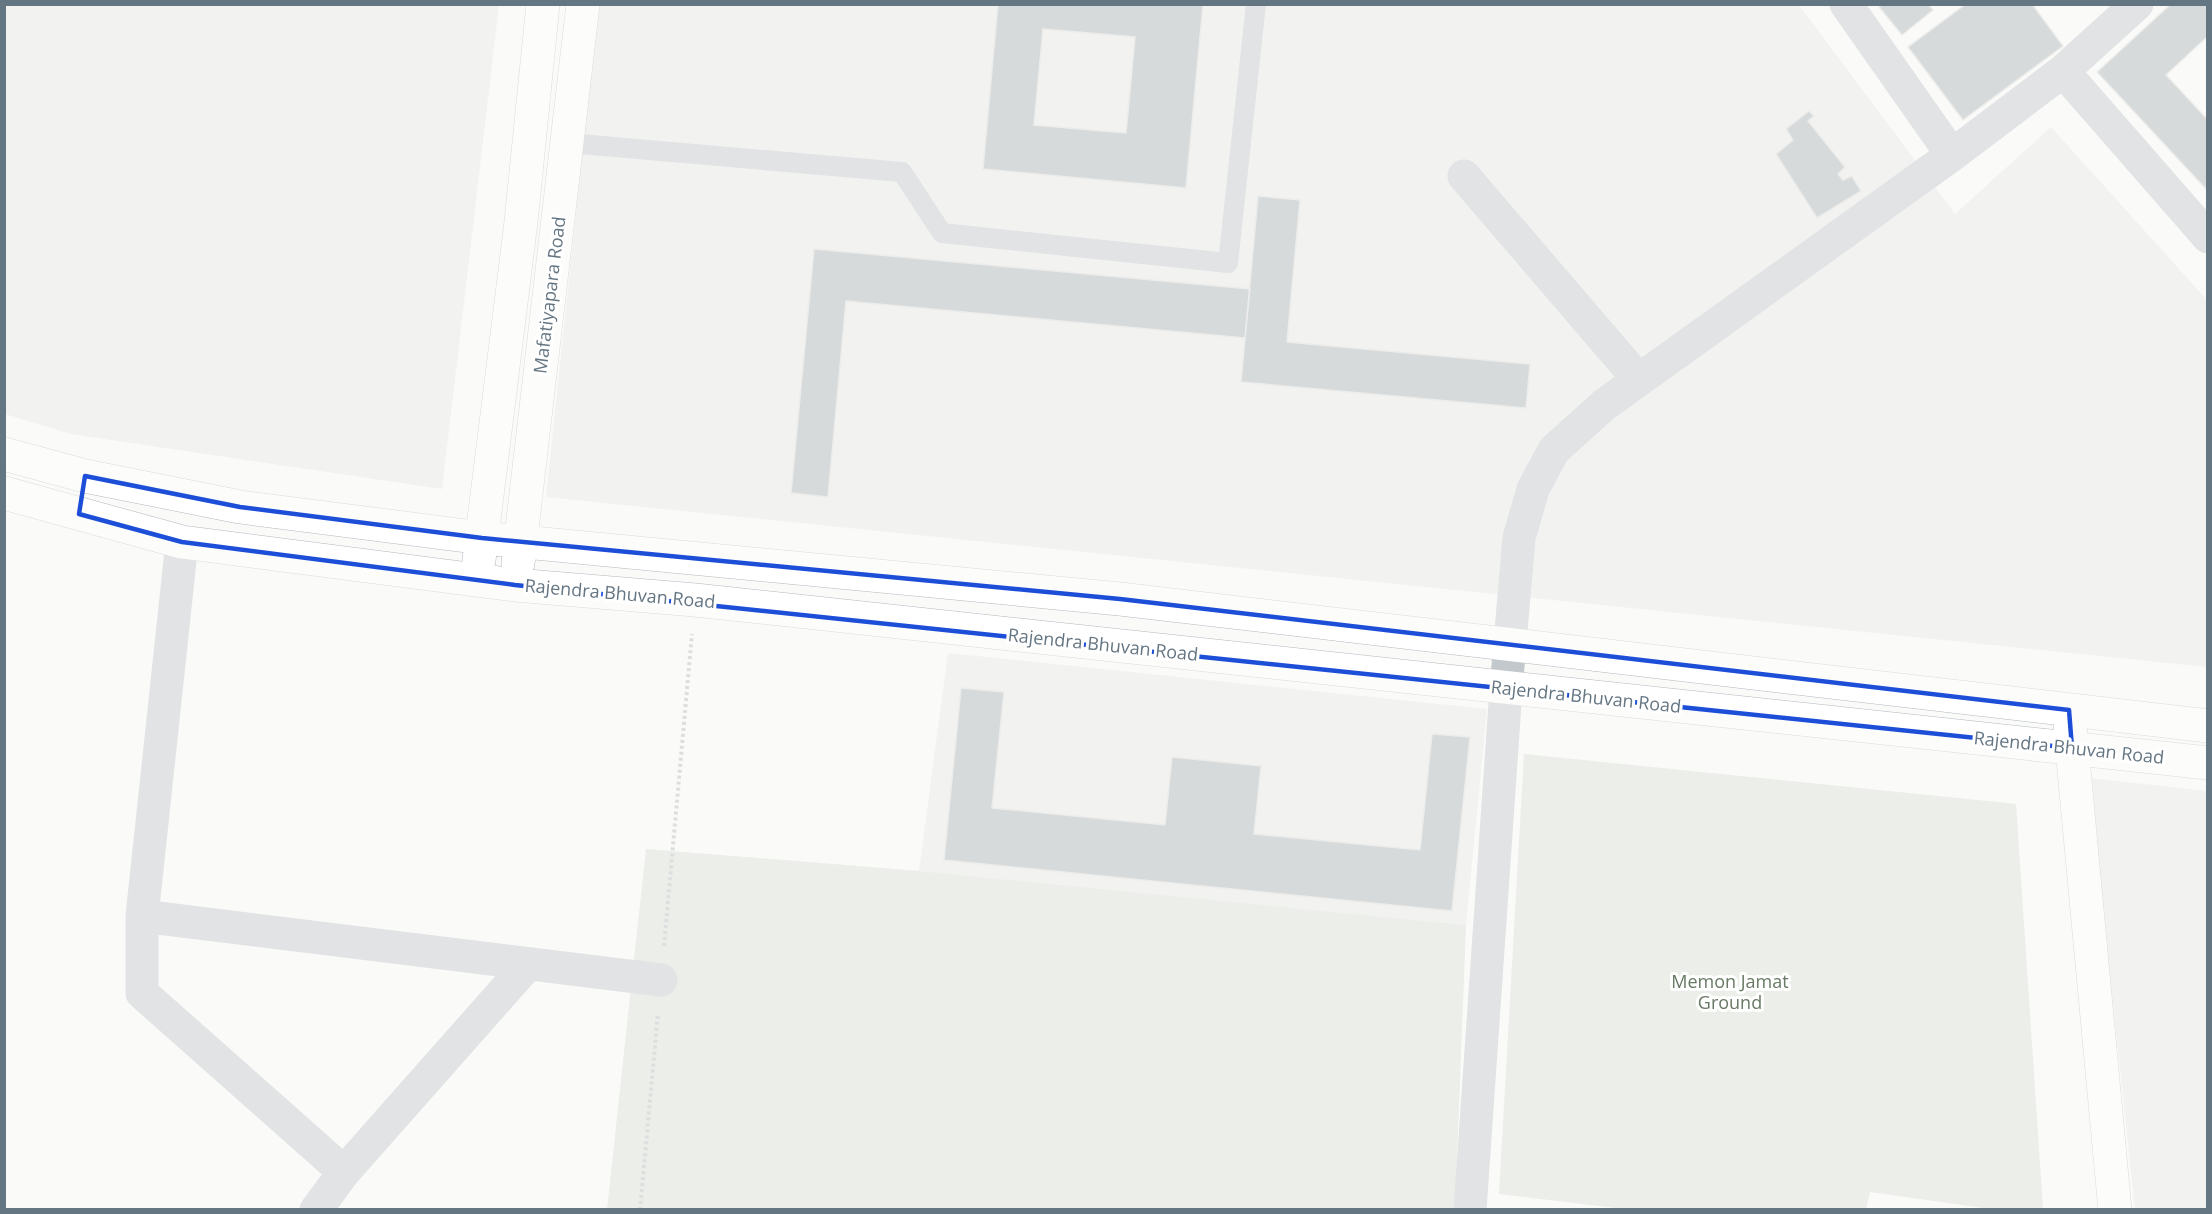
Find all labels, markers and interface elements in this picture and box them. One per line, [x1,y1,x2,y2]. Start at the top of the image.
street label: Mafatiyapara Road [527,215,571,375]
street label: Rajendra Bhuvan Road [524,573,716,613]
street label: Rajendra Bhuvan Road [1007,622,1199,666]
street label: Rajendra Bhuvan Road [1490,674,1682,718]
street label: Rajendra Bhuvan Road [1973,725,2165,769]
park label: Memon Jamat Ground [1671,969,1789,1014]

